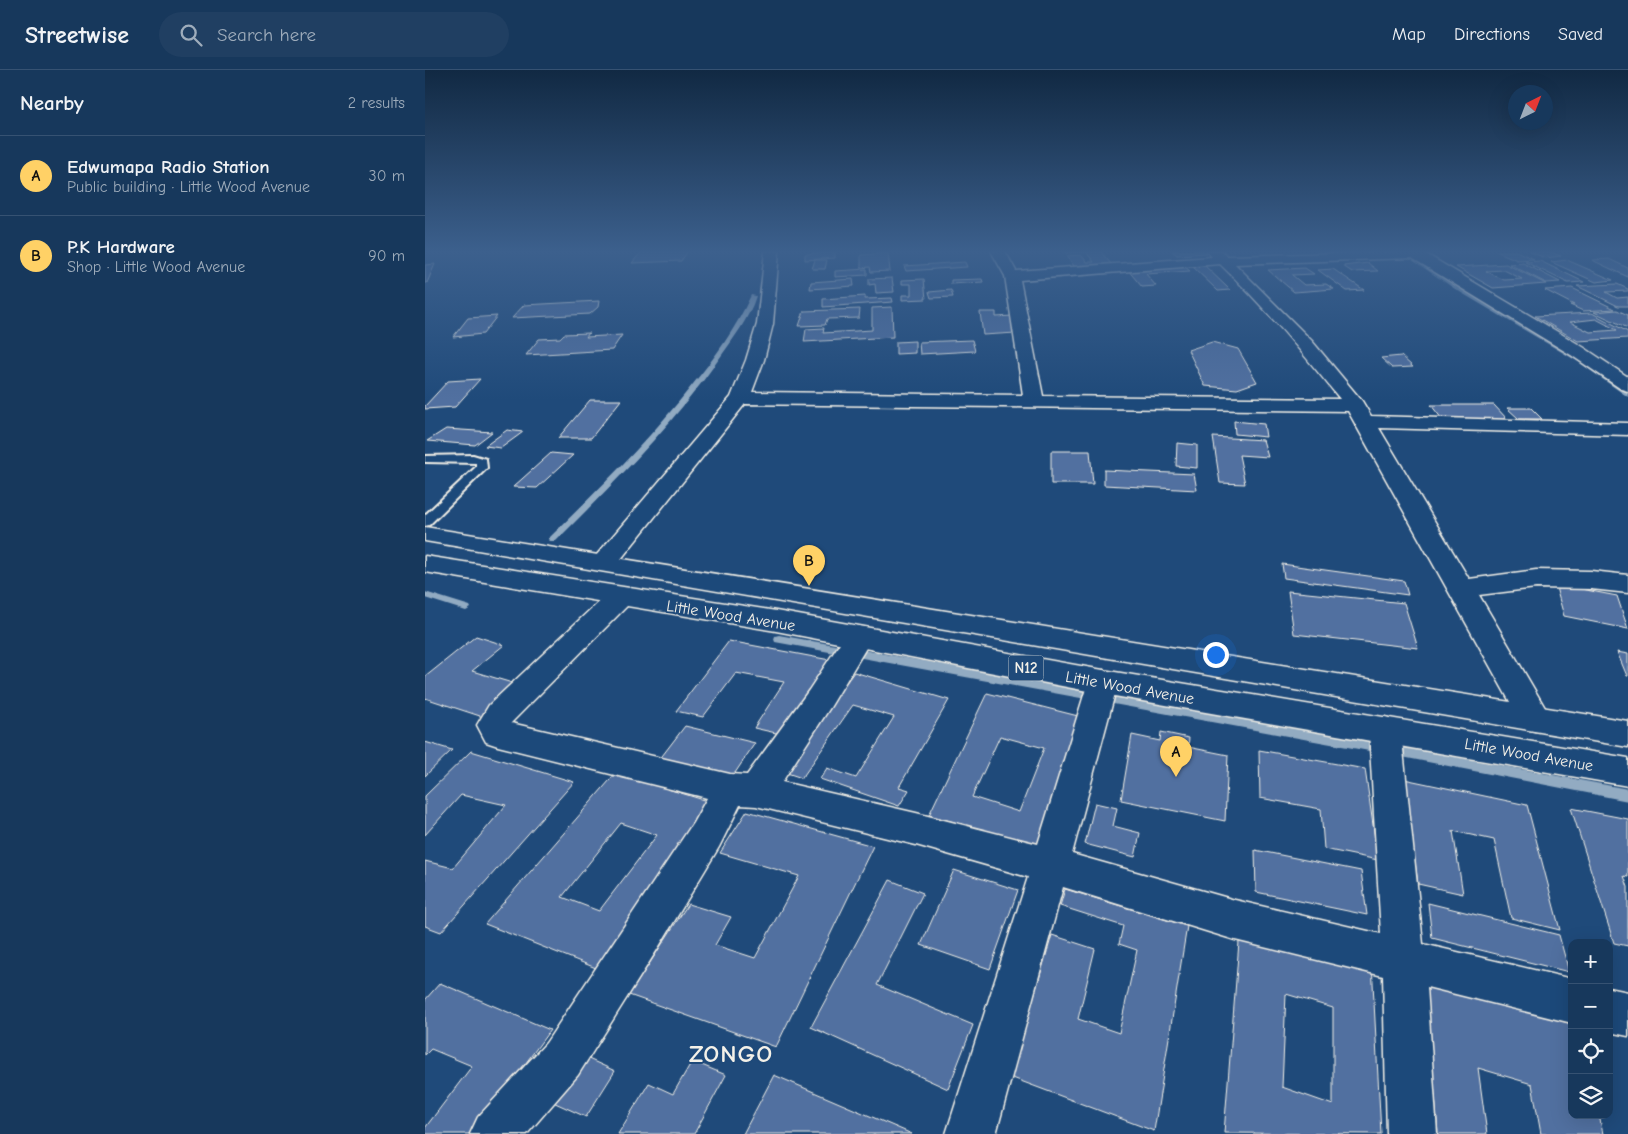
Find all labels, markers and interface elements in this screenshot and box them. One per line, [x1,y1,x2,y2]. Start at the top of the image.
search box [159,12,509,57]
text: Streetwise [25,21,129,49]
icon: search [177,21,205,49]
text: Search here [217,24,316,46]
text: Map [1392,24,1426,45]
text: Directions [1454,24,1530,45]
text: Saved [1558,24,1603,45]
north arrow [1508,85,1553,130]
text: Nearby [20,91,84,115]
text: 2 results [348,94,405,112]
text: Edwumapa Radio Station [67,156,270,178]
text: A [32,167,40,185]
text: 30 m [369,167,405,185]
text: Public building · Little Wood Avenue [67,178,310,196]
text: P.K Hardware [67,236,175,258]
text: B [31,247,41,265]
text: 90 m [368,247,405,265]
text: Shop · Little Wood Avenue [67,258,245,276]
pin: B [793,545,825,586]
street label: Little Wood Avenue [665,597,797,635]
your location [1203,642,1229,668]
road number: N12 [1009,656,1043,680]
street label: Little Wood Avenue [1064,668,1196,708]
street label: Little Wood Avenue [1463,735,1595,775]
pin: A [1160,736,1192,777]
map controls [1568,939,1613,1119]
button: + [1568,939,1613,984]
button: − [1568,984,1613,1029]
button: locate [1568,1029,1613,1074]
district label: ZONGO [689,1039,773,1068]
button: layers [1568,1074,1613,1119]

